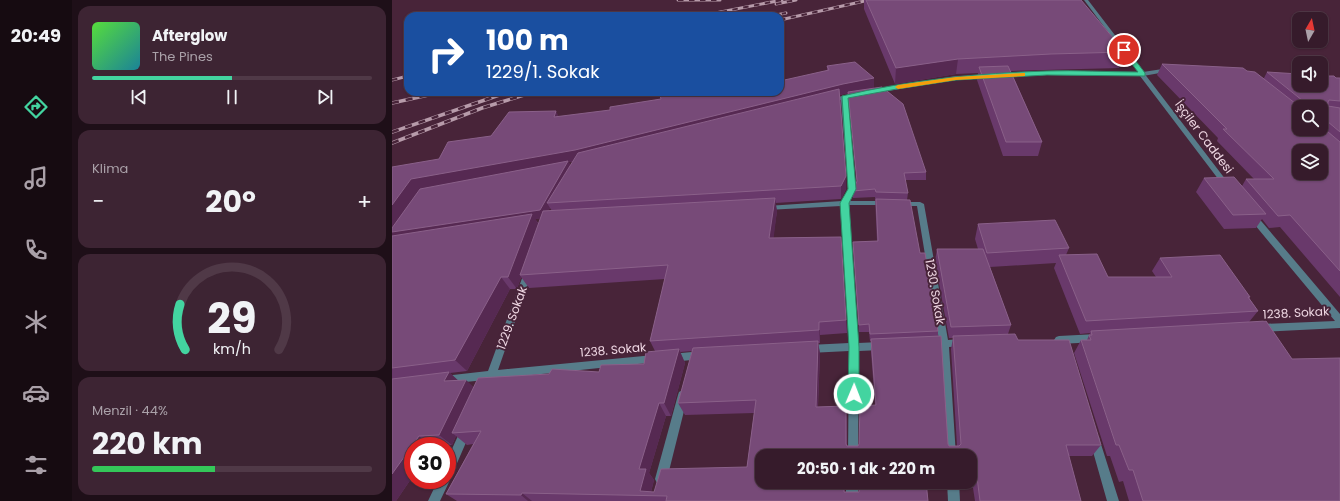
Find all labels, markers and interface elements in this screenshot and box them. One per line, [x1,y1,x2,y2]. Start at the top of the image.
north arrow [1292,12,1328,48]
map controls [1292,12,1328,180]
text: 100 m [486,21,569,60]
text: 20:49 [11,23,61,48]
text: Afterglow [152,25,227,46]
icon: right [420,28,472,80]
pin [1107,33,1141,67]
icon: arrive [1113,39,1135,61]
text: The Pines [152,47,213,66]
button: sound [1292,56,1328,92]
text: 1229/1. Sokak [486,59,600,84]
icon: previous [128,86,150,108]
icon: pause [221,86,243,108]
icon: next [314,86,336,108]
icon: directions [22,93,50,121]
street label: İşçiler Caddesi [1171,97,1238,177]
button: search [1292,100,1328,136]
button: layers [1292,144,1328,180]
text: Klima [92,159,128,178]
icon: music [22,164,50,192]
text: 20° [205,180,256,223]
text: − [92,186,104,217]
text: + [357,186,372,217]
icon: phone [22,236,50,264]
street label: 1230. Sokak [921,258,950,327]
street label: 1229. Sokak [492,283,531,352]
text: 29 [207,289,257,348]
street label: 1238. Sokak [1262,302,1330,323]
icon: climate [22,308,50,336]
street label: 1238. Sokak [579,338,648,361]
text: km/h [213,339,251,359]
position arrow [833,373,875,415]
icon: car [22,379,50,407]
text: Menzil · 44% [92,401,168,420]
text: 220 km [92,422,203,465]
speed limit sign: 30 [404,437,456,489]
icon: filters [22,451,50,479]
text: 20:50 · 1 dk · 220 m [797,458,935,479]

